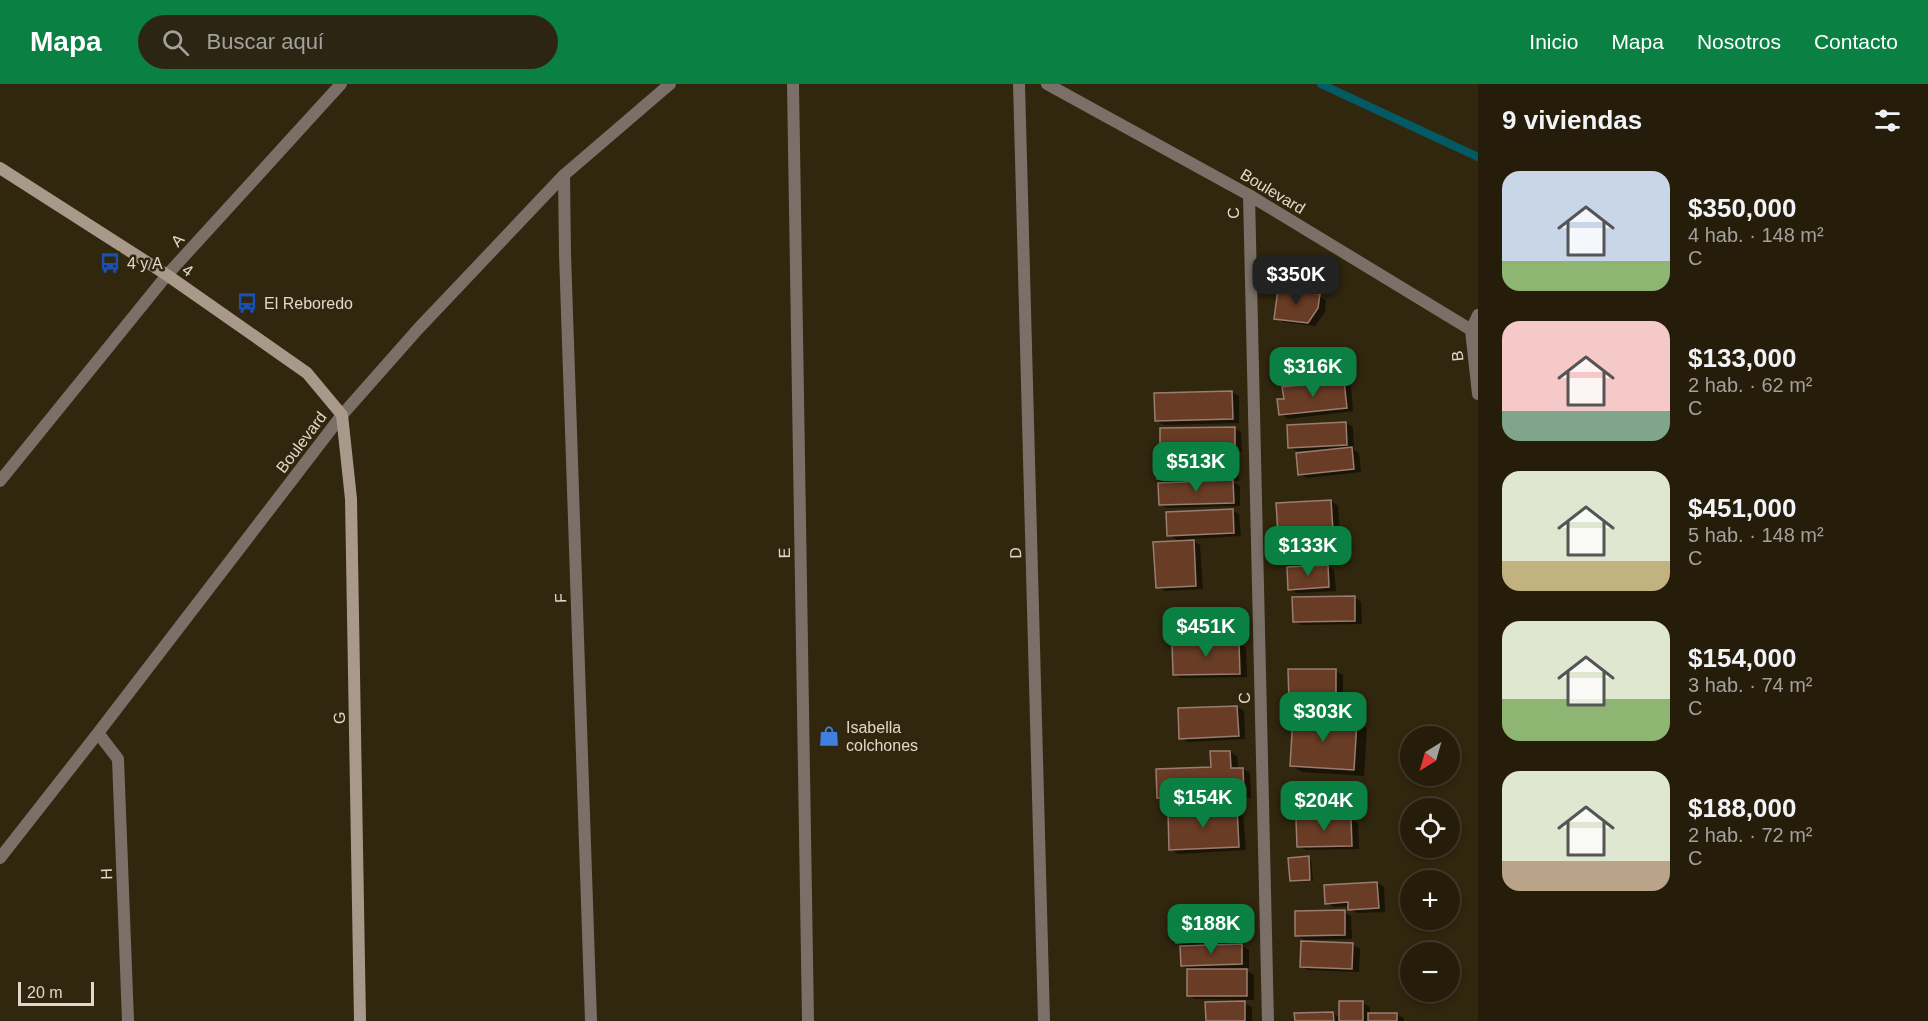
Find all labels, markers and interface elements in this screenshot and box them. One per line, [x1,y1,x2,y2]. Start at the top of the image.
search box [138,15,558,69]
text: Mapa [30,26,102,57]
icon: search [159,26,192,59]
text: Buscar aquí [207,29,324,54]
text: Inicio [1529,30,1578,53]
text: Mapa [1611,30,1664,53]
text: Nosotros [1697,30,1781,53]
text: Contacto [1814,30,1898,53]
icon: filters [1871,104,1904,137]
text: 9 viviendas [1502,105,1642,135]
street label: Boulevard [1237,166,1308,217]
text: $350,000 [1688,193,1796,223]
icon: home [1550,195,1622,267]
street label: C [1225,207,1242,219]
text: 4 hab. · 148 m² [1688,224,1824,246]
street label: A [167,230,187,250]
text: C [1688,247,1702,269]
bus stop icon: 4 y A [98,251,122,275]
place label: 4 y A [127,255,163,272]
pin: $350K [1254,255,1338,306]
street label: 4 [179,261,196,280]
text: $350K [1267,263,1325,285]
bus stop icon: El Reboredo [235,291,259,315]
place label: El Reboredo [264,295,353,312]
text: $133,000 [1688,343,1796,373]
icon: home [1550,345,1622,417]
pin: $316K [1271,347,1355,398]
street label: B [1448,350,1467,362]
text: $316K [1284,355,1342,377]
text: 2 hab. · 62 m² [1688,374,1813,396]
text: C [1688,397,1702,419]
street label: Boulevard [273,408,330,476]
pin: $513K [1154,442,1238,493]
text: $513K [1167,450,1225,472]
text: $451,000 [1688,493,1796,523]
icon: home [1550,495,1622,567]
text: 5 hab. · 148 m² [1688,524,1824,546]
pin: $133K [1266,526,1350,577]
text: $133K [1279,534,1337,556]
street label: D [1007,547,1024,559]
text: C [1688,547,1702,569]
street label: E [776,548,793,558]
street label: F [552,593,569,603]
pin: $451K [1164,607,1248,658]
text: $451K [1177,615,1235,637]
text: $154,000 [1688,643,1796,673]
icon: home [1550,645,1622,717]
text: 3 hab. · 74 m² [1688,674,1813,696]
street label: C [1236,692,1253,704]
pin: $303K [1281,692,1365,743]
text: C [1688,697,1702,719]
text: $303K [1294,700,1352,722]
street label: G [331,712,348,724]
place label: Isabella colchones [846,719,918,754]
shop icon: Isabella colchones [817,724,841,748]
north arrow [1400,726,1460,786]
map controls [1400,726,1460,1002]
pin: $154K [1161,778,1245,829]
pin: $204K [1282,781,1366,832]
text: $154K [1174,786,1232,808]
text: $204K [1295,789,1353,811]
text: $188,000 [1688,793,1796,823]
icon: home [1550,795,1622,867]
button: locate [1400,798,1460,858]
text: 2 hab. · 72 m² [1688,824,1813,846]
text: C [1688,847,1702,869]
street label: H [98,868,115,880]
button: + [1400,870,1460,930]
pin: $188K [1169,904,1253,955]
text: $188K [1182,912,1240,934]
button: − [1400,942,1460,1002]
scale bar [18,979,94,1006]
text: 20 m [27,984,63,1001]

